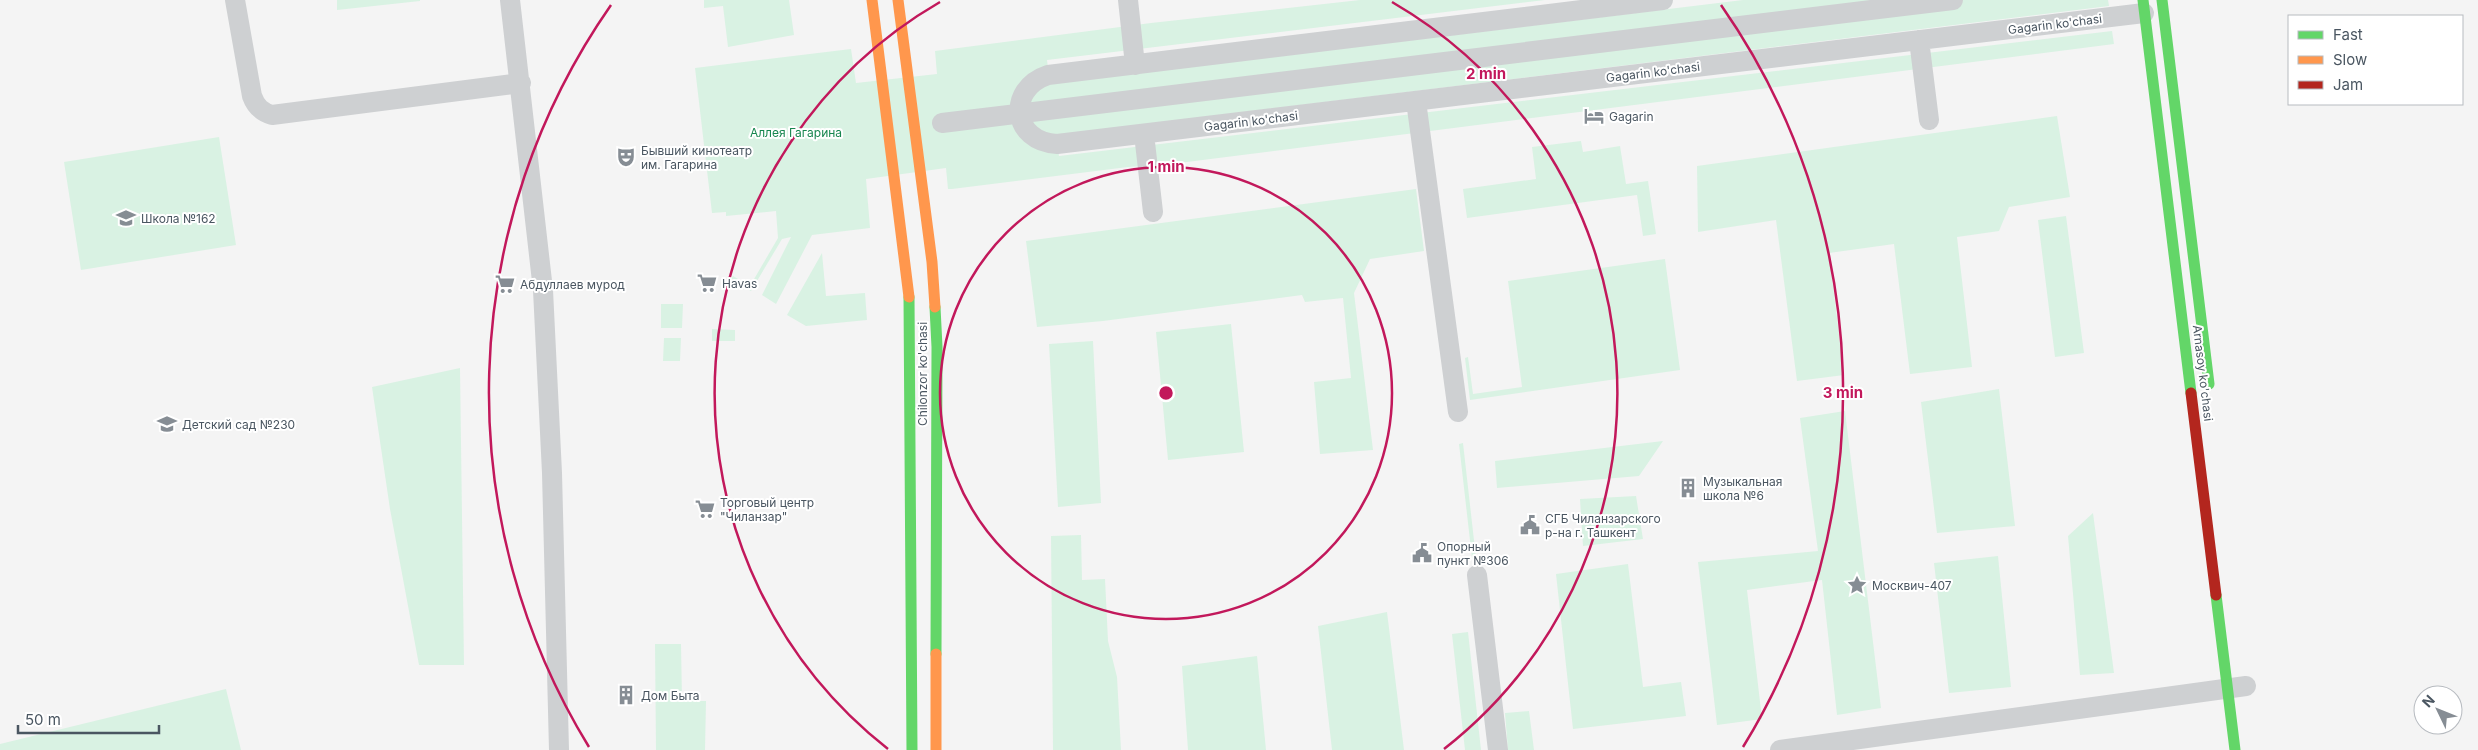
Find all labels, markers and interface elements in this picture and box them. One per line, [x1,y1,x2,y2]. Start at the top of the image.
street label: Gagarin ko'chasi [2007,11,2103,37]
legend [2288,15,2463,105]
text: Fast [2333,25,2363,44]
text: Slow [2333,50,2367,69]
street label: Gagarin ko'chasi [1605,59,1701,85]
text: 2 min [1466,64,1506,83]
text: Jam [2333,75,2363,94]
hotel icon: Gagarin [1583,105,1605,127]
street label: Gagarin ko'chasi [1203,108,1299,134]
place label: Gagarin [1609,109,1654,124]
park label: Аллея Гагарина [750,125,842,140]
place label: Бывший кинотеатр им. Гагарина [641,143,752,172]
theatre icon: Бывший кинотеатр им. Гагарина [615,146,637,168]
text: 1 min [1147,157,1185,176]
school or university icon: Школа №162 [115,207,137,229]
place label: Школа №162 [141,211,216,226]
supermarket icon: Havas [696,272,718,294]
supermarket icon: Абдуллаев мурод [494,273,516,295]
place label: Havas [722,276,757,291]
place label: Абдуллаев мурод [520,277,625,292]
street label: Chilonzor ko'chasi [915,322,930,426]
street label: Arnasoy ko'chasi [2190,324,2216,422]
text: 3 min [1823,383,1863,402]
centre of rings [1157,384,1175,402]
school or university icon: Детский сад №230 [156,413,178,435]
place label: Детский сад №230 [182,417,295,432]
place label: Mузыкальная школа №6 [1703,474,1782,503]
building icon: Mузыкальная школа №6 [1677,477,1699,499]
place label: Торговый центр "Чиланзар" [720,495,814,524]
supermarket icon: Торговый центр "Чиланзар" [694,498,716,520]
place label: СГБ Чиланзарского р-на г. Ташкент [1545,511,1661,540]
public building icon: СГБ Чиланзарского р-на г. Ташкент [1519,514,1541,536]
place label: Опорный пункт №306 [1437,539,1509,568]
public building icon: Опорный пункт №306 [1411,542,1433,564]
place icon: Москвич-407 [1846,574,1868,596]
place label: Москвич-407 [1872,578,1952,593]
building icon: Дом Быта [615,684,637,706]
north arrow [2413,685,2463,735]
place label: Дом Быта [641,688,700,703]
text: N [2418,691,2438,710]
scale bar [18,702,159,734]
text: 50 m [25,710,61,729]

